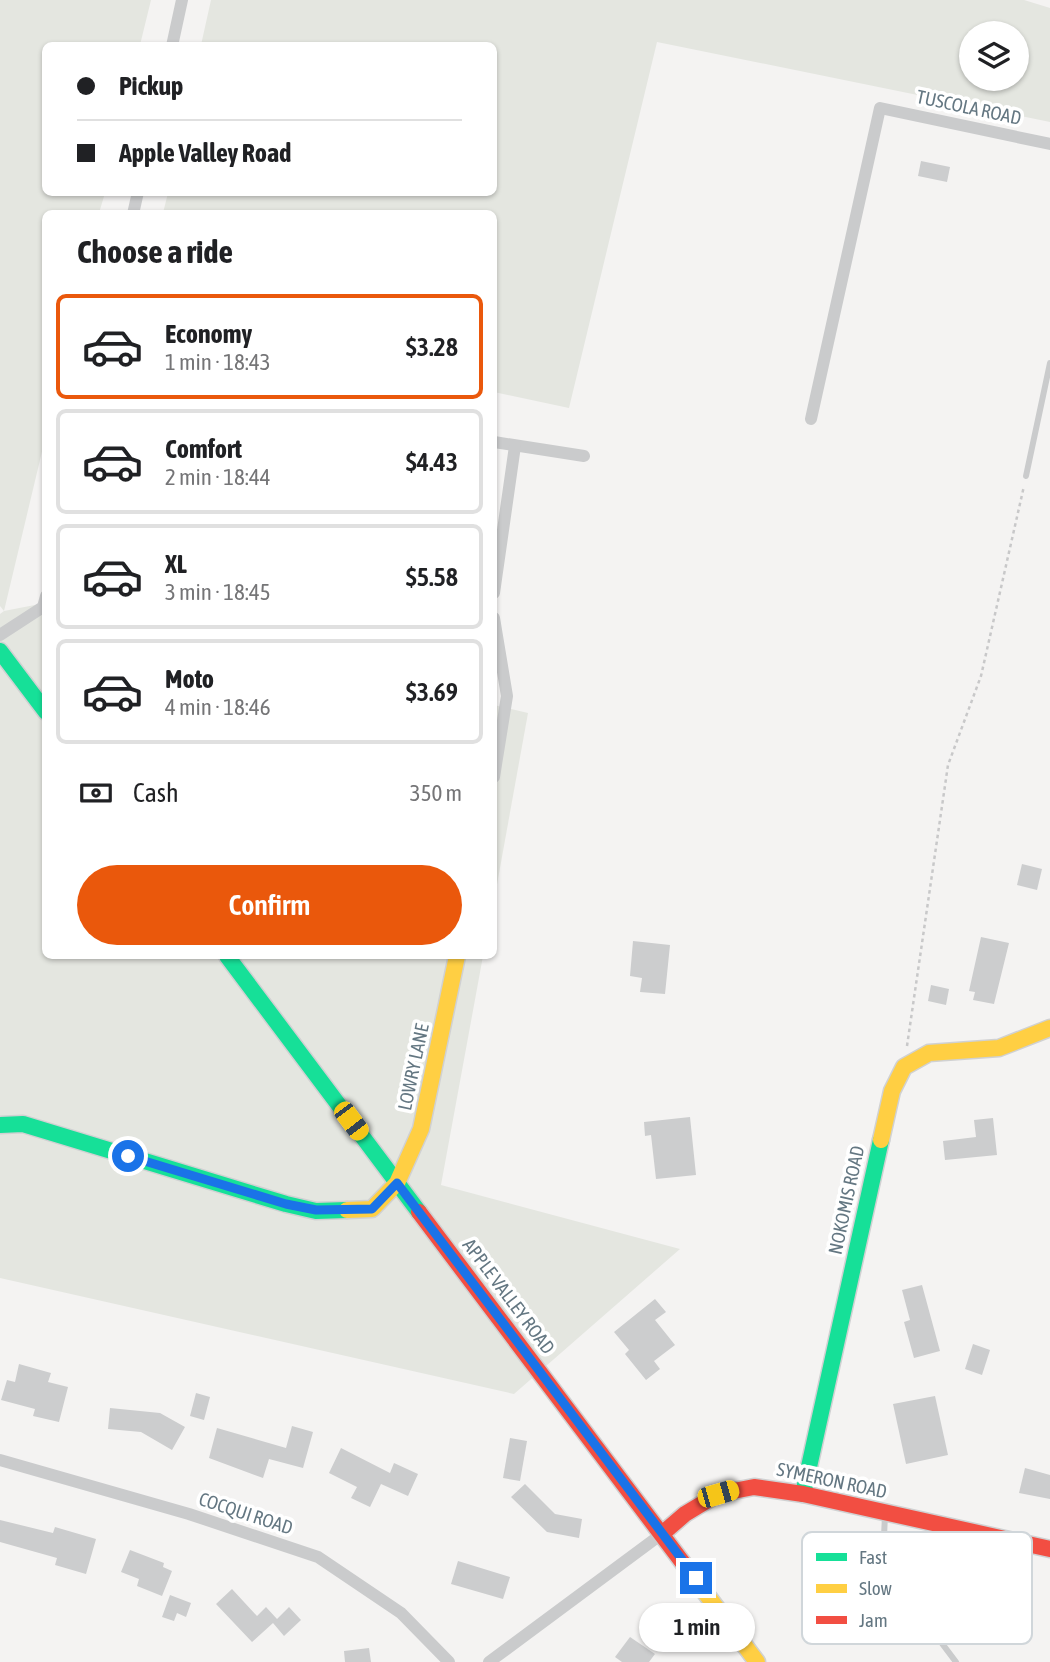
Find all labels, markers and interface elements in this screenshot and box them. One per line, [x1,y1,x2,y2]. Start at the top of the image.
map controls [959,21,1029,91]
button: layers [959,21,1029,91]
text: Pickup [119,71,183,101]
street label: TUSCOLA ROAD [915,85,1023,129]
text: Apple Valley Road [119,138,291,168]
text: Choose a ride [77,233,233,270]
icon: car [81,315,144,378]
text: Economy [165,319,252,349]
text: $3.28 [406,332,458,362]
text: 1 min · 18:43 [165,349,271,375]
icon: car [81,430,144,493]
text: Comfort [165,434,242,464]
text: $4.43 [406,447,458,477]
text: 2 min · 18:44 [165,464,271,490]
icon: car [81,545,144,608]
text: XL [165,549,187,579]
text: $5.58 [406,562,458,592]
text: 3 min · 18:45 [165,579,271,605]
icon: car [81,660,144,723]
text: Moto [165,664,214,694]
text: $3.69 [406,677,458,707]
text: 4 min · 18:46 [165,694,271,720]
icon: cash [77,774,115,812]
text: Cash [133,778,179,808]
text: 350 m [410,780,462,806]
button: Confirm [77,865,462,945]
street label: LOWRY LANE [393,1022,433,1112]
car [330,1098,373,1144]
route start [112,1140,144,1172]
street label: NOKOMIS ROAD [824,1144,868,1256]
street label: APPLE VALLEY ROAD [459,1234,559,1358]
street label: SYMERON ROAD [775,1458,889,1502]
car [695,1478,742,1510]
street label: COCQUI ROAD [196,1487,296,1539]
legend [802,1532,1032,1644]
text: Fast [859,1546,887,1568]
route end [680,1562,712,1594]
text: Slow [859,1577,893,1599]
callout: 1 min [638,1602,754,1652]
text: Jam [859,1609,888,1631]
text: 1 min [674,1614,720,1640]

